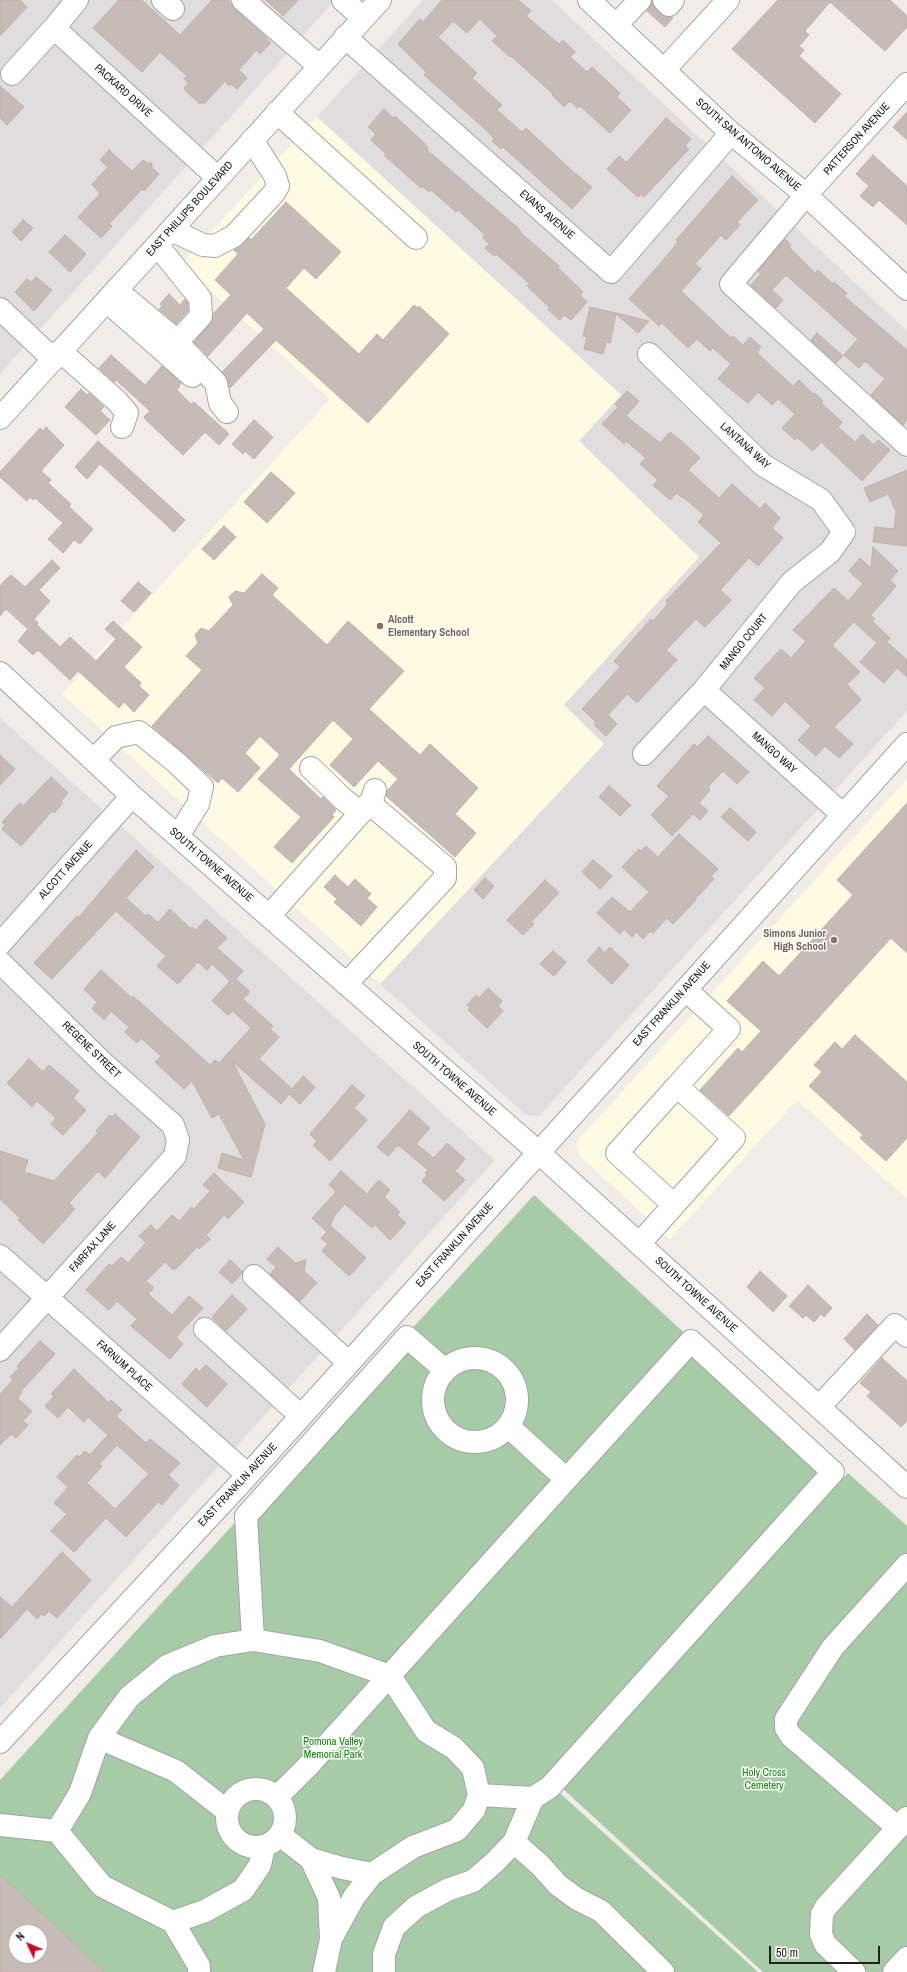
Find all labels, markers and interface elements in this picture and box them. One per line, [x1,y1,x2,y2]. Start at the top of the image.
street label: PACKARD DRIVE [91,62,155,120]
street label: SOUTH SAN ANTONIO AVENUE [693,96,803,194]
street label: PATTERSON AVENUE [821,100,893,178]
street label: EAST PHILLIPS BOULEVARD [144,159,236,259]
street label: EVANS AVENUE [517,187,577,243]
street label: LANTANA WAY [717,420,773,472]
street label: MANGO COURT [717,611,771,673]
place label: Alcott Elementary School [388,613,469,639]
marker: Alcott Elementary School [375,621,385,631]
street label: MANGO WAY [749,729,799,777]
street label: SOUTH TOWNE AVENUE [167,825,255,905]
street label: ALCOTT AVENUE [36,838,96,902]
place label: Simons Junior High School [763,927,826,953]
marker: Simons Junior High School [829,935,839,945]
street label: EAST FRANKLIN AVENUE [630,959,714,1049]
street label: REGENE STREET [59,1019,123,1081]
street label: SOUTH TOWNE AVENUE [410,1039,498,1119]
street label: EAST FRANKLIN AVENUE [413,1200,497,1290]
street label: FAIRFAX LANE [67,1219,119,1275]
street label: SOUTH TOWNE AVENUE [652,1254,740,1336]
street label: FARNUM PLACE [94,1338,154,1394]
street label: EAST FRANKLIN AVENUE [196,1440,280,1530]
park label: Pomona Valley Memorial Park [303,1735,363,1761]
park label: Holy Cross Cemetery [742,1766,786,1792]
north arrow [8,1924,48,1964]
text: N [13,1929,27,1944]
scale bar [771,1938,882,1964]
text: 50 m [776,1945,798,1961]

